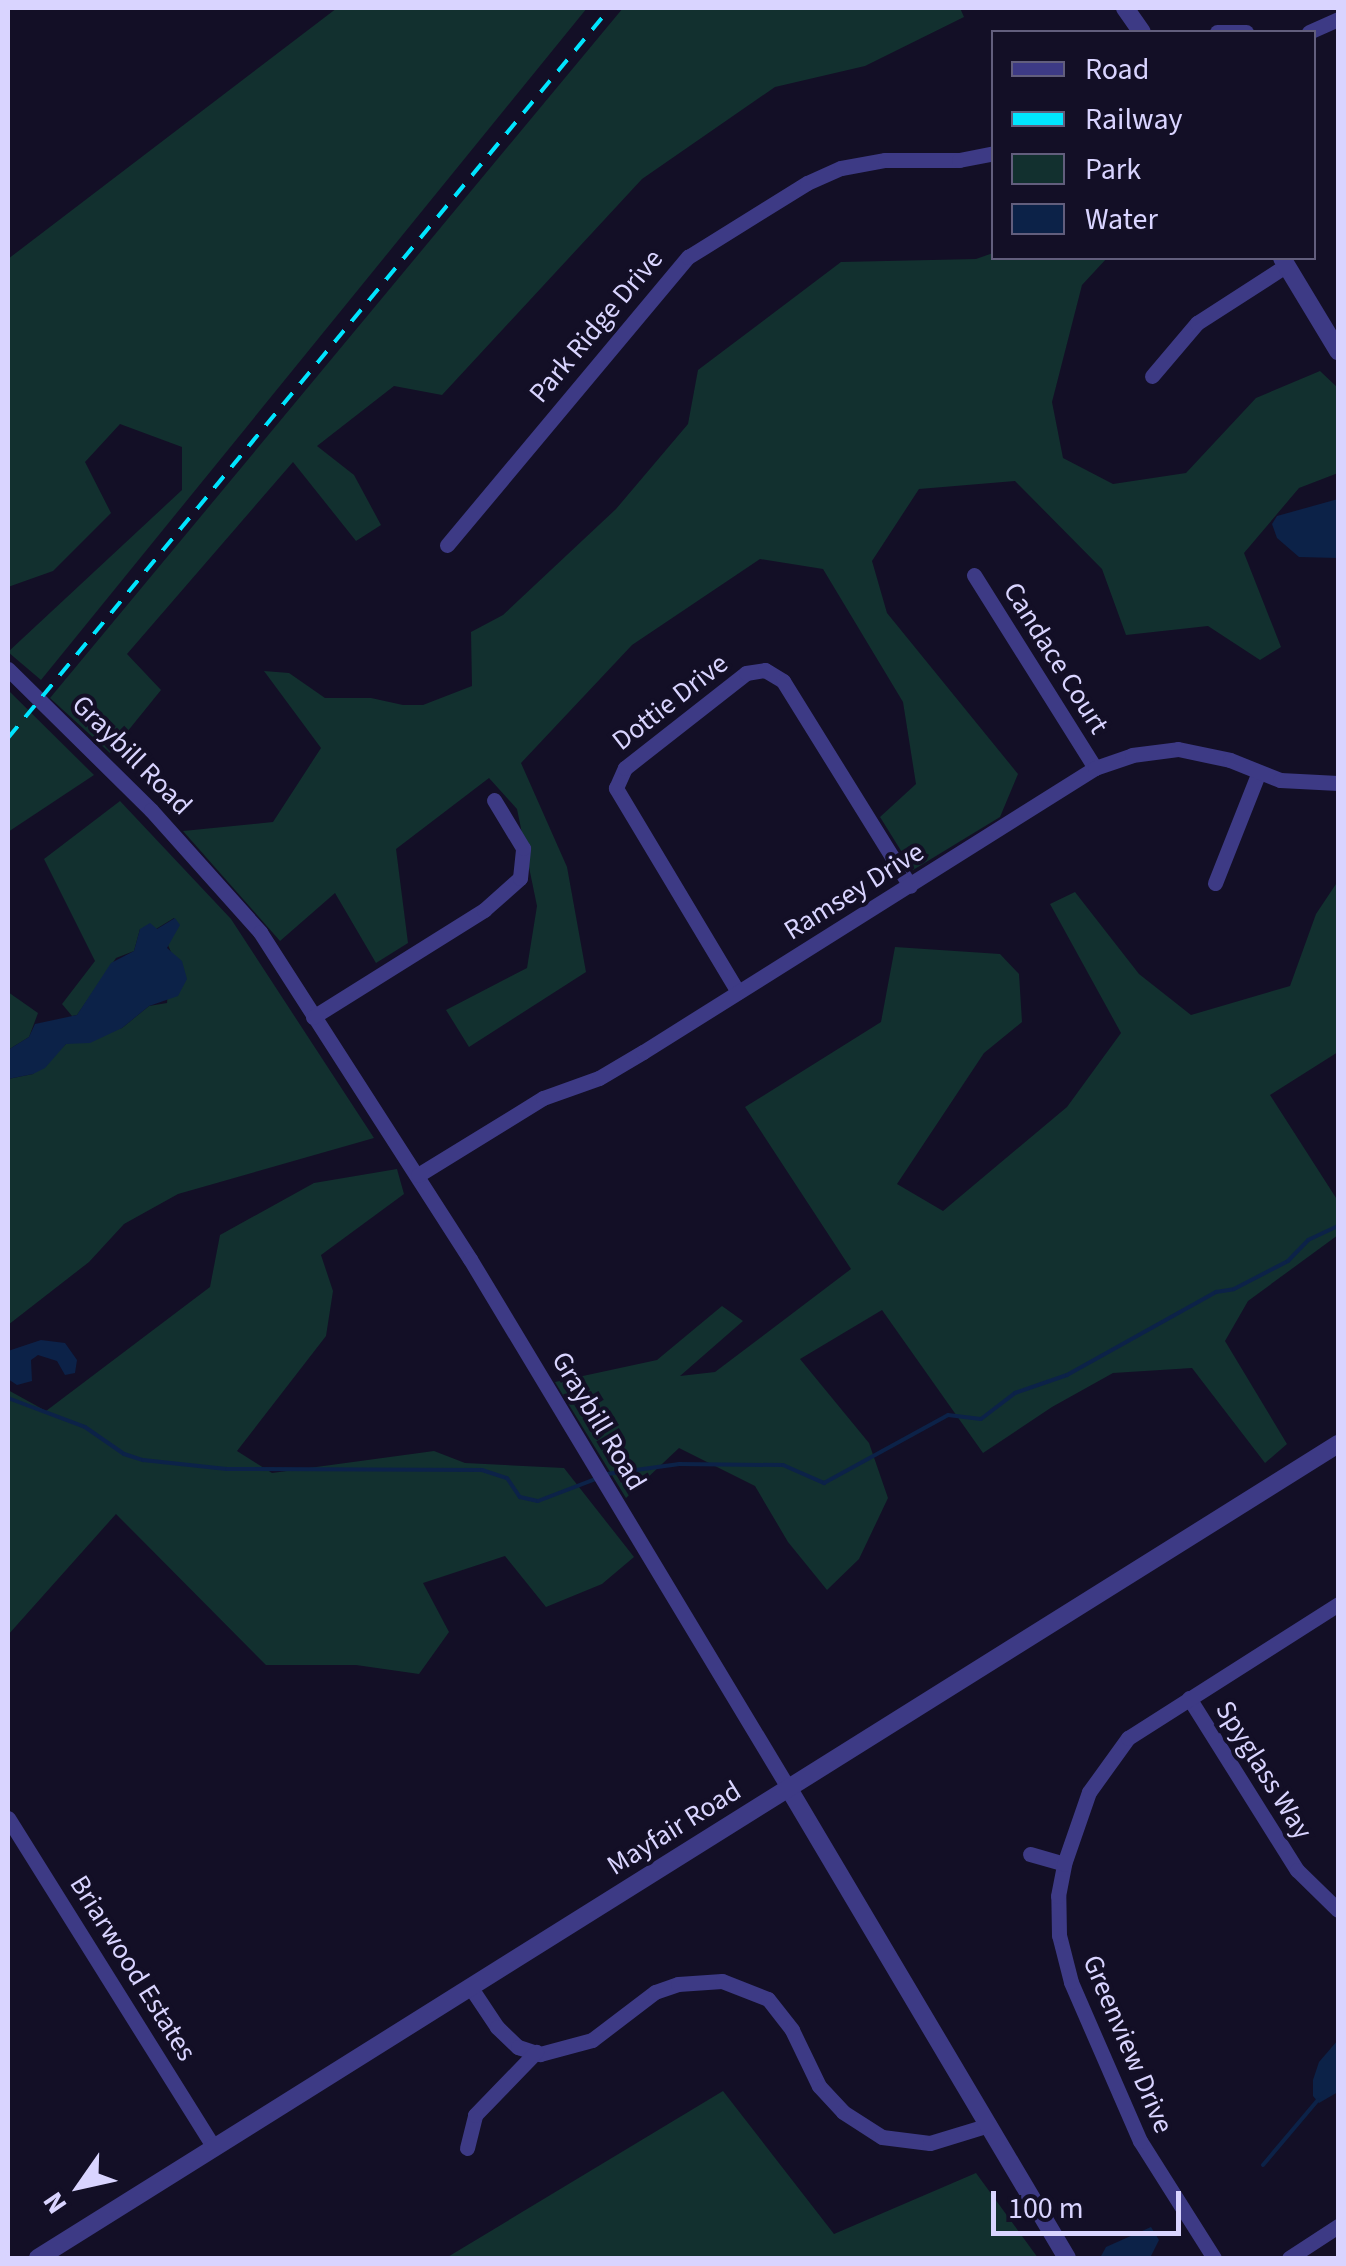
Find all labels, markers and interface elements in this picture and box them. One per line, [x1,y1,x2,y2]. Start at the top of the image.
legend [991,30,1316,260]
text: Road [1085,48,1149,91]
text: Railway [1085,98,1183,141]
text: Park [1085,148,1141,191]
text: Water [1085,198,1158,241]
street label: Park Ridge Drive [522,242,670,410]
street label: Candace Court [996,576,1116,740]
street label: Dottie Drive [606,646,734,758]
street label: Graybill Road [65,688,199,822]
street label: Ramsey Drive [778,835,930,947]
street label: Graybill Road [544,1346,654,1496]
street label: Spyglass Way [1208,1695,1320,1845]
street label: Mayfair Road [601,1774,747,1882]
street label: Briarwood Estates [63,1869,203,2067]
street label: Greenview Drive [1075,1950,1181,2138]
north arrow [30,2136,130,2236]
scale bar [996,2171,1186,2233]
text: N [33,2184,77,2222]
text: 100 m [1008,2187,1084,2230]

